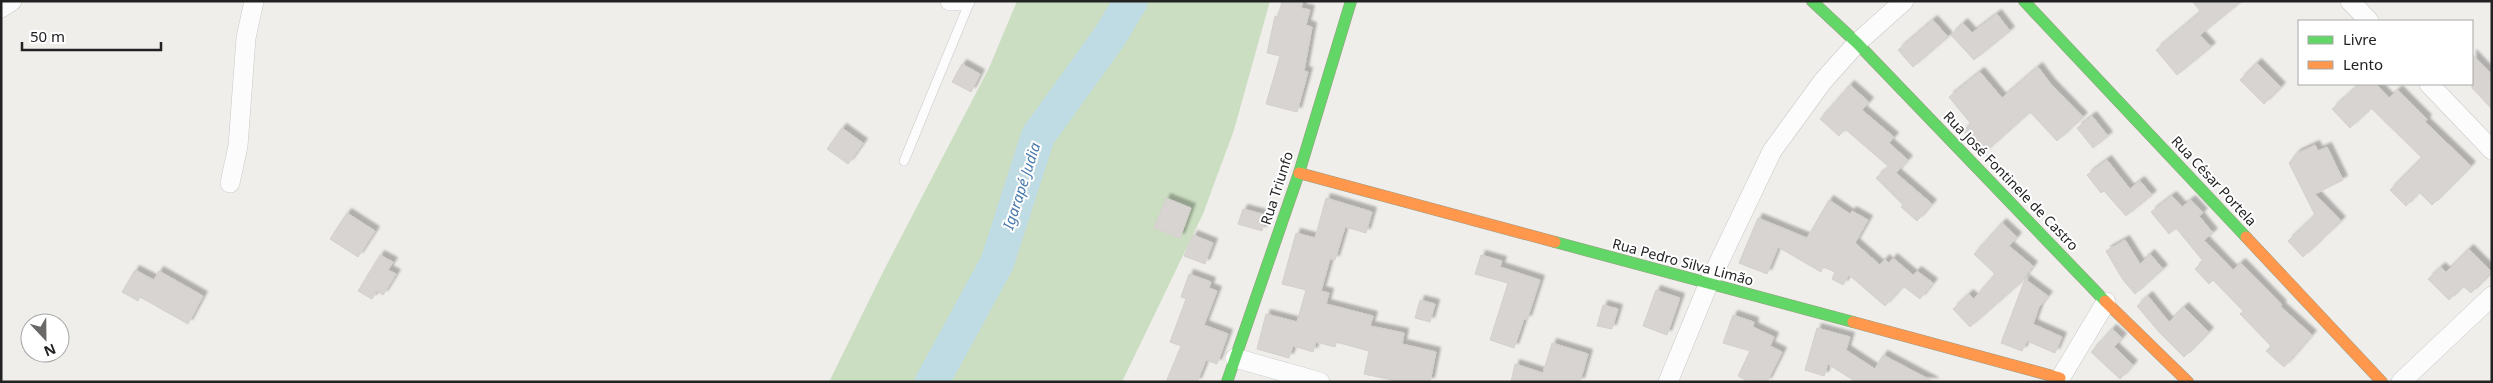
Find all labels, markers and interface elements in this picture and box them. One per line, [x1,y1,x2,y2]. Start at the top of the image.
scale bar [22,20,161,52]
legend [2298,20,2473,85]
text: 50 m [30,26,65,46]
text: Livre [2343,29,2377,49]
text: Lento [2343,54,2383,74]
street label: Rua José Fontinele de Castro [1940,107,2083,254]
street label: Rua César Portela [2168,131,2261,230]
water label: Igarapé Judia [997,139,1045,233]
street label: Rua Triunfo [1256,149,1297,227]
street label: Rua Pedro Silva Limão [1610,234,1756,290]
north arrow [20,313,70,363]
text: N [41,340,59,361]

